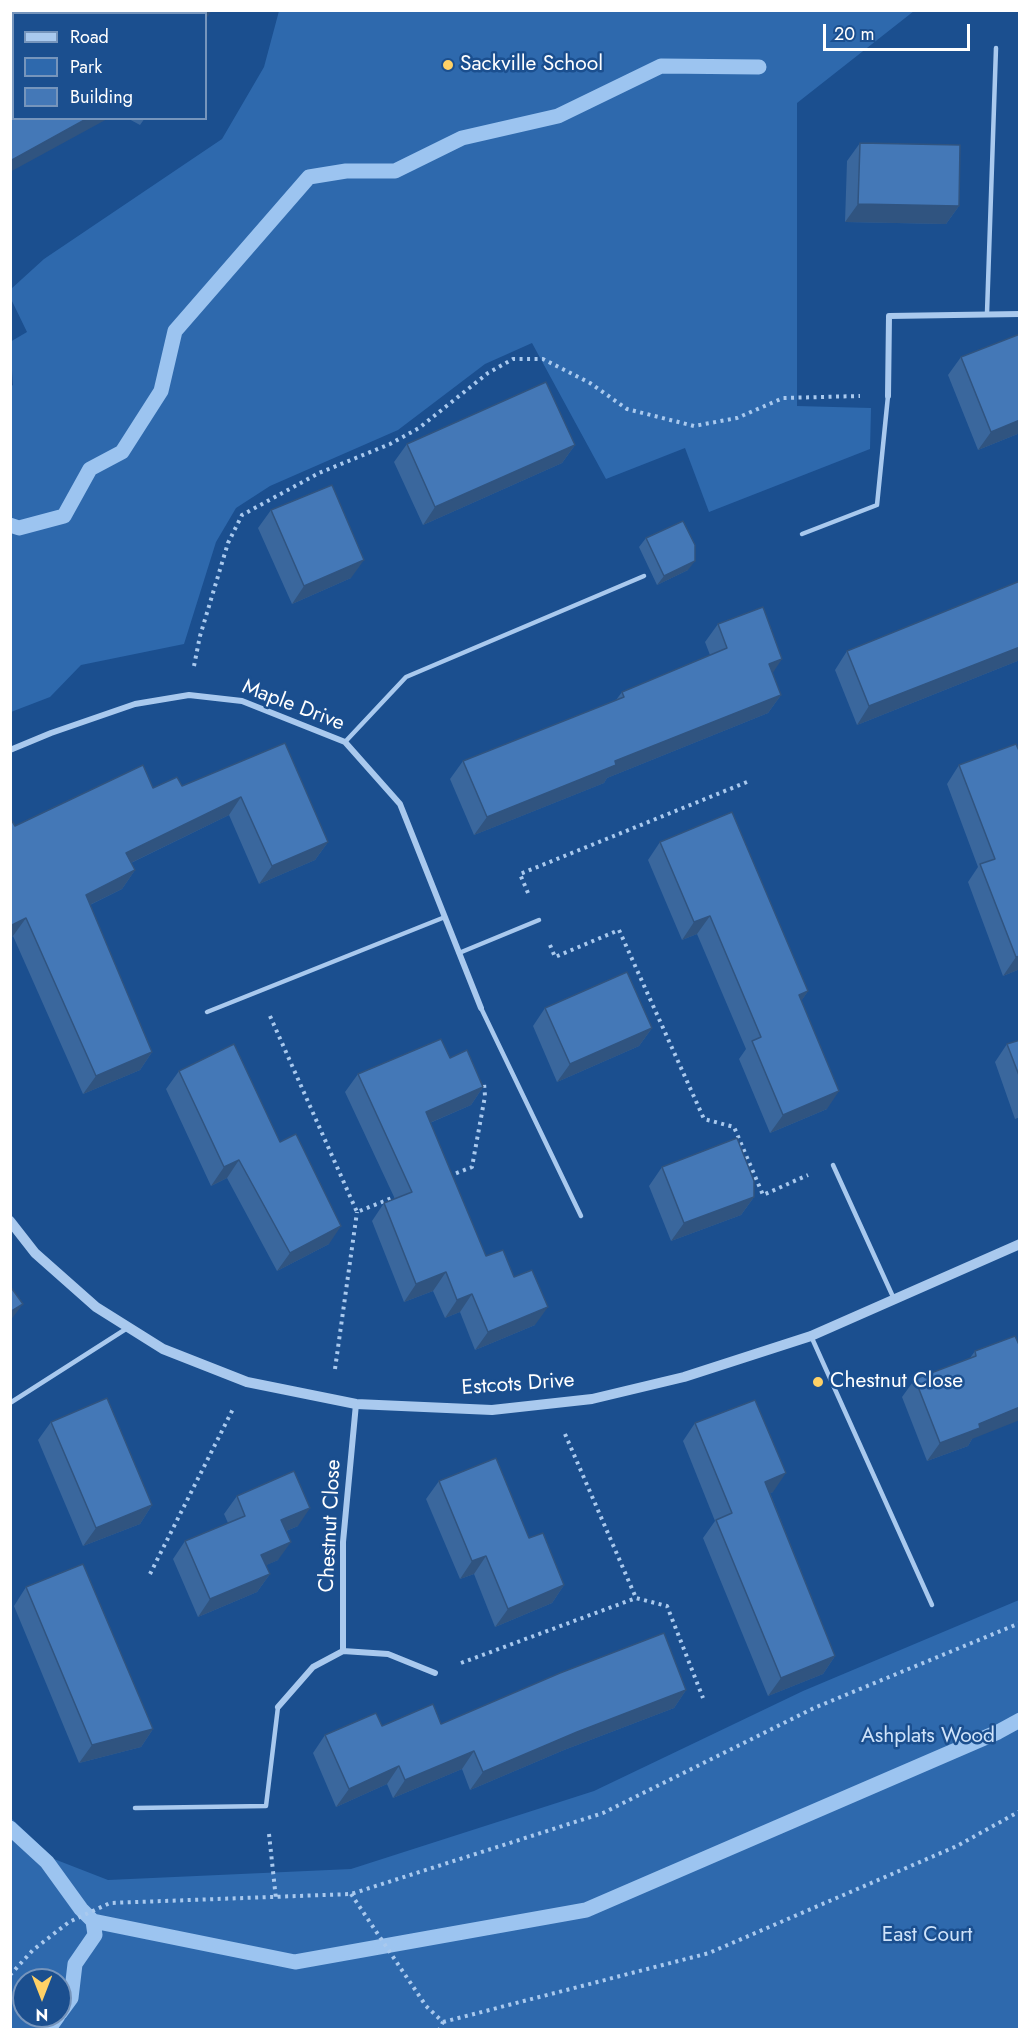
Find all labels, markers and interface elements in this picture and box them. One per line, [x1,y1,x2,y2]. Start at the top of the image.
legend [12,12,207,120]
scale bar [826,12,973,50]
text: 20 m [834,21,874,47]
text: Road [70,24,109,50]
place label: Sackville School [460,52,603,78]
text: Park [70,54,102,80]
marker: Sackville School [441,58,455,72]
text: Building [70,84,133,110]
street label: Maple Drive [238,675,348,737]
street label: Estcots Drive [461,1368,575,1402]
place label: Chestnut Close [830,1369,963,1395]
marker: Chestnut Close [811,1375,825,1389]
street label: Chestnut Close [315,1459,347,1593]
park label: Ashplats Wood [861,1724,995,1750]
park label: East Court [882,1923,972,1949]
north arrow [12,1968,72,2028]
text: N [36,2003,48,2026]

